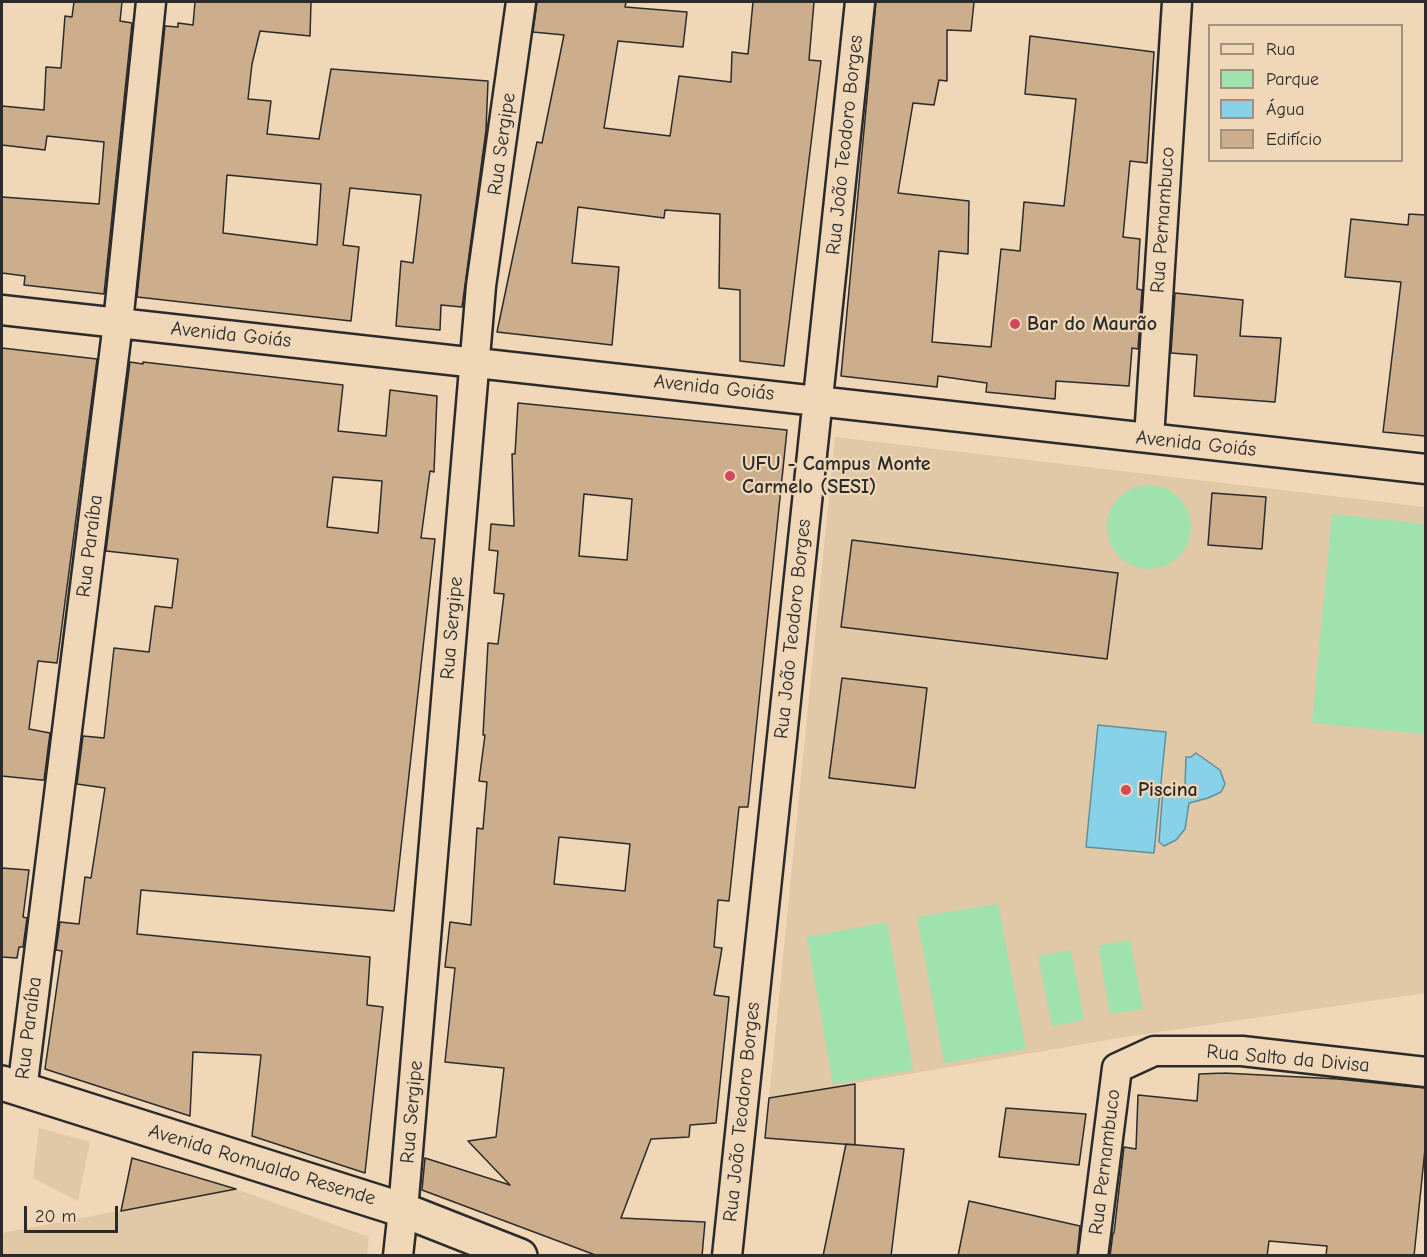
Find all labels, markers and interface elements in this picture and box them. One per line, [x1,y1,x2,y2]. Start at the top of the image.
legend [1208,24,1403,162]
street label: Rua João Teodoro Borges [822,34,868,256]
text: Rua [1266,39,1295,60]
text: Parque [1266,69,1319,90]
street label: Rua Sergipe [483,91,521,197]
text: Água [1266,99,1304,120]
text: Edifício [1266,129,1322,150]
street label: Rua Pernambuco [1146,146,1180,294]
place label: Bar do Maurão [1027,312,1157,336]
street label: Avenida Goiás [170,317,292,353]
marker: Bar do Maurão [1008,317,1022,331]
street label: Avenida Goiás [653,370,775,406]
street label: Avenida Goiás [1135,426,1257,462]
place label: UFU - Campus Monte Carmelo (SESI) [742,452,931,499]
marker: UFU - Campus Monte Carmelo (SESI) [723,469,737,483]
street label: Rua Paraíba [72,493,108,599]
street label: Rua João Teodoro Borges [770,518,816,740]
street label: Rua Sergipe [436,575,468,681]
place label: Piscina [1138,778,1198,802]
marker: Piscina [1119,783,1133,797]
street label: Rua Paraíba [11,975,47,1081]
street label: Rua João Teodoro Borges [719,1001,765,1223]
street label: Rua Salto da Divisa [1206,1040,1370,1078]
street label: Rua Sergipe [396,1059,428,1165]
street label: Rua Pernambuco [1084,1088,1126,1236]
street label: Avenida Romualdo Resende [146,1119,378,1211]
scale bar [27,1194,122,1232]
text: 20 m [35,1206,76,1227]

